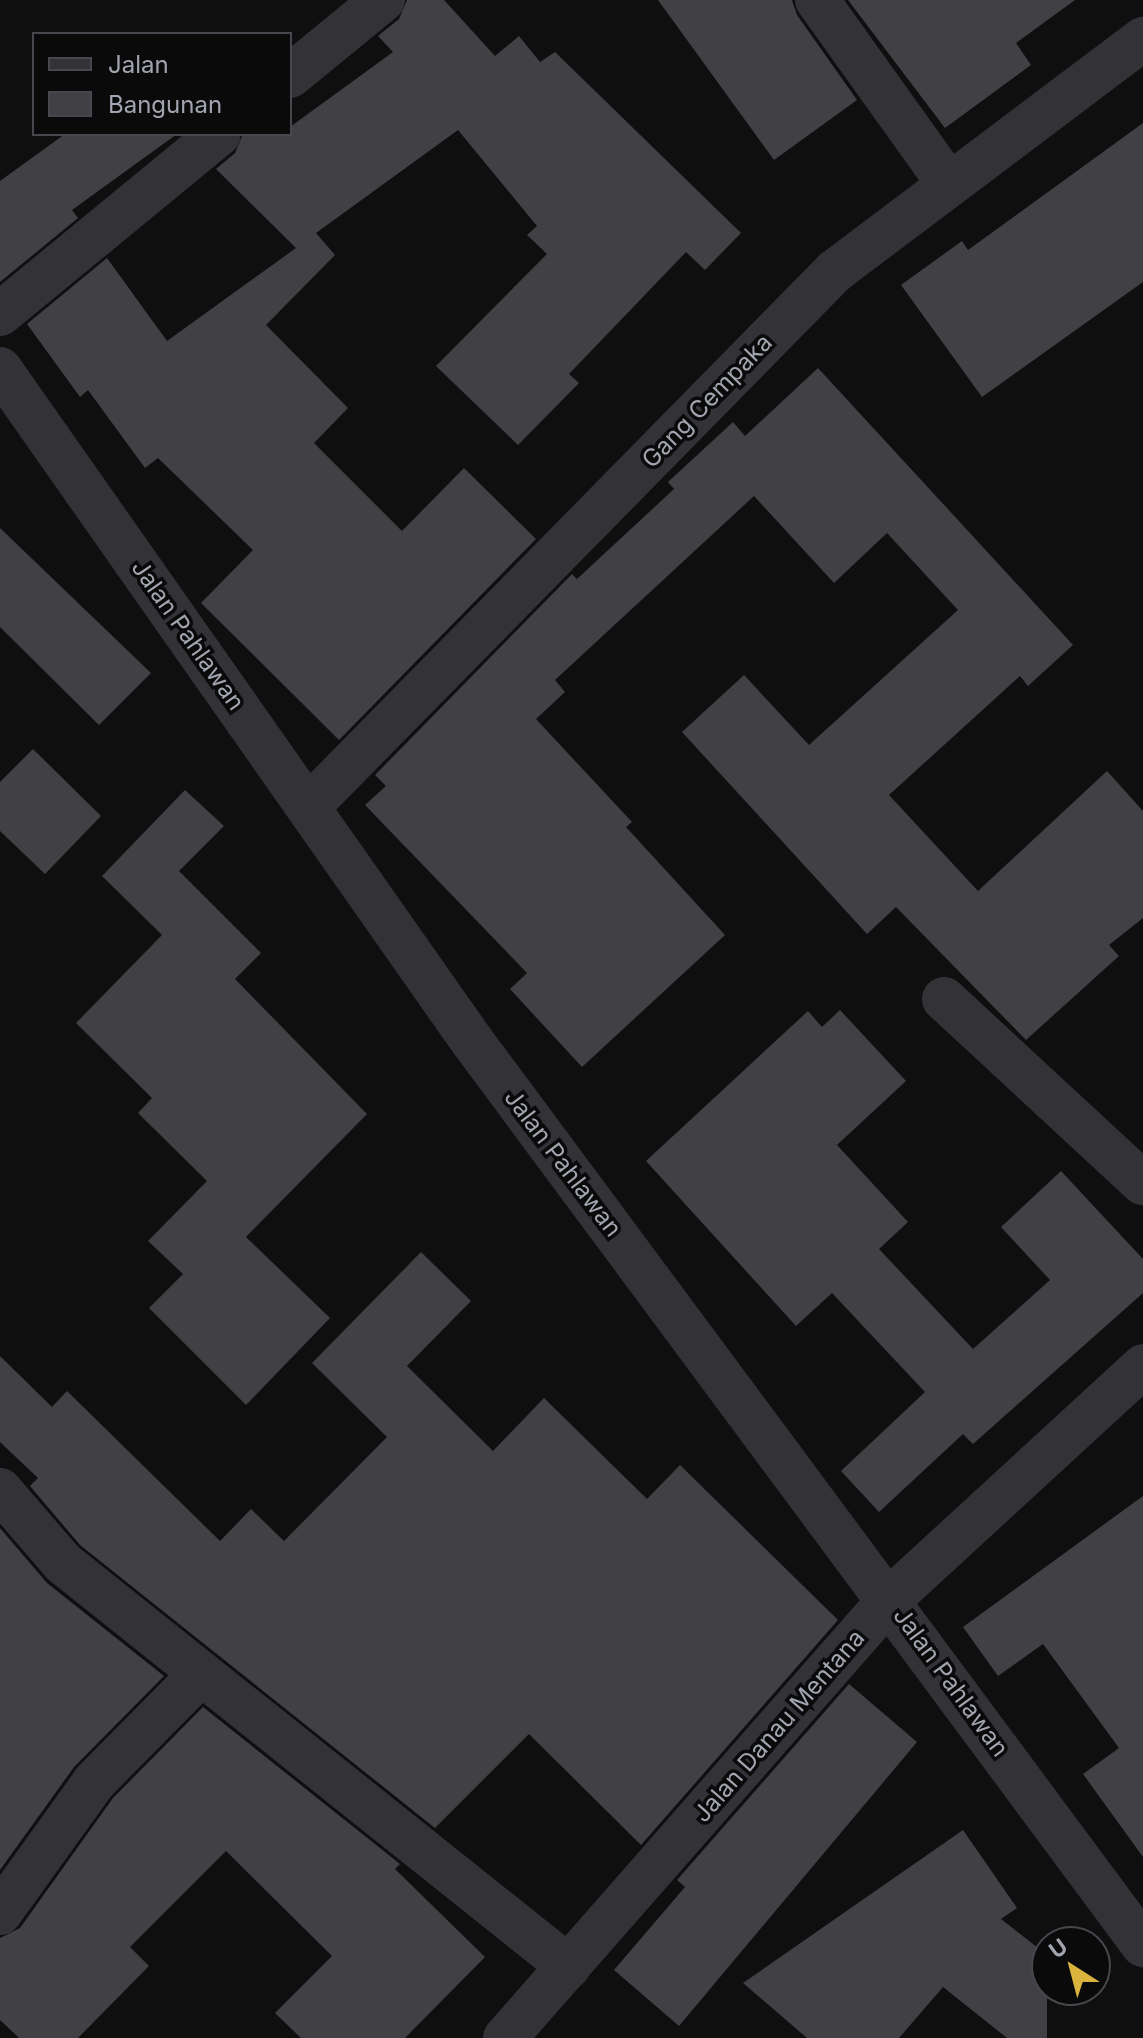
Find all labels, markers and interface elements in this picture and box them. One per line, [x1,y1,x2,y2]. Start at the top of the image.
legend [32,32,292,136]
text: Jalan [108,50,169,79]
text: Bangunan [108,90,222,119]
street label: Gang Cempaka [636,328,778,474]
street label: Jalan Pahlawan [125,554,251,716]
street label: Jalan Pahlawan [498,1084,628,1242]
street label: Jalan Pahlawan [887,1602,1015,1762]
street label: Jalan Danau Mentana [688,1624,870,1828]
north arrow [1031,1926,1111,2006]
text: U [1044,1933,1072,1963]

